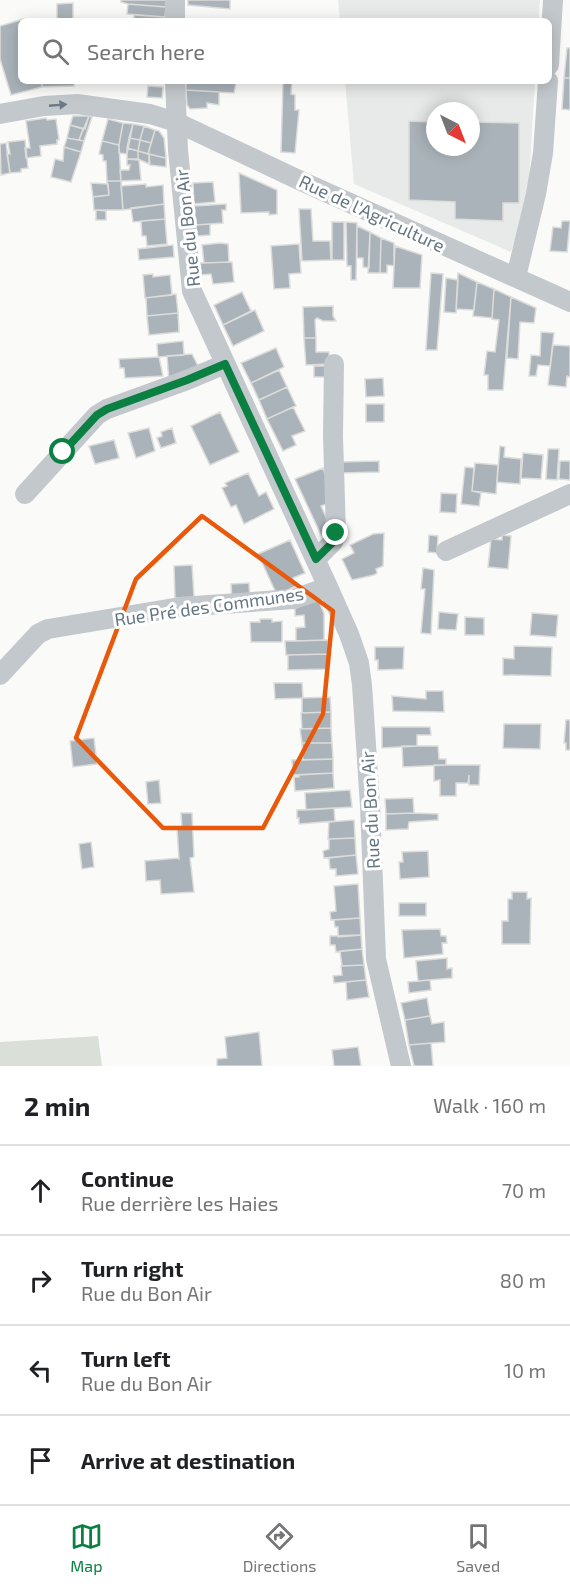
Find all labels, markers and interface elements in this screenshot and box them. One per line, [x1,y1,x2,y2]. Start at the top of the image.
search box [18,18,552,84]
icon: search [39,35,72,68]
text: Search here [87,38,205,64]
one-way arrow [48,100,67,110]
north arrow [426,102,480,156]
street label: Rue du Bon Air [170,168,204,288]
street label: Rue de l'Agriculture [296,170,448,256]
route start [49,438,75,464]
route end [322,519,348,545]
street label: Rue Pré des Communes [113,582,305,630]
street label: Rue du Bon Air [356,751,384,869]
text: 2 min [24,1090,90,1121]
text: Walk · 160 m [433,1093,546,1117]
text: Continue [81,1165,174,1191]
icon: ahead [24,1174,57,1207]
text: 70 m [502,1178,546,1202]
text: Rue derrière les Haies [81,1191,278,1215]
text: Turn right [81,1255,183,1281]
icon: right [24,1264,57,1297]
text: 80 m [500,1268,546,1292]
text: Rue du Bon Air [81,1281,212,1305]
text: Turn left [81,1345,170,1371]
icon: left [24,1354,57,1387]
text: 10 m [504,1358,546,1382]
text: Rue du Bon Air [81,1371,212,1395]
icon: arrive [24,1444,57,1477]
text: Arrive at destination [81,1447,295,1473]
tab: Map [70,1520,103,1575]
tab: Directions [243,1520,316,1575]
tab: Saved [456,1520,500,1575]

